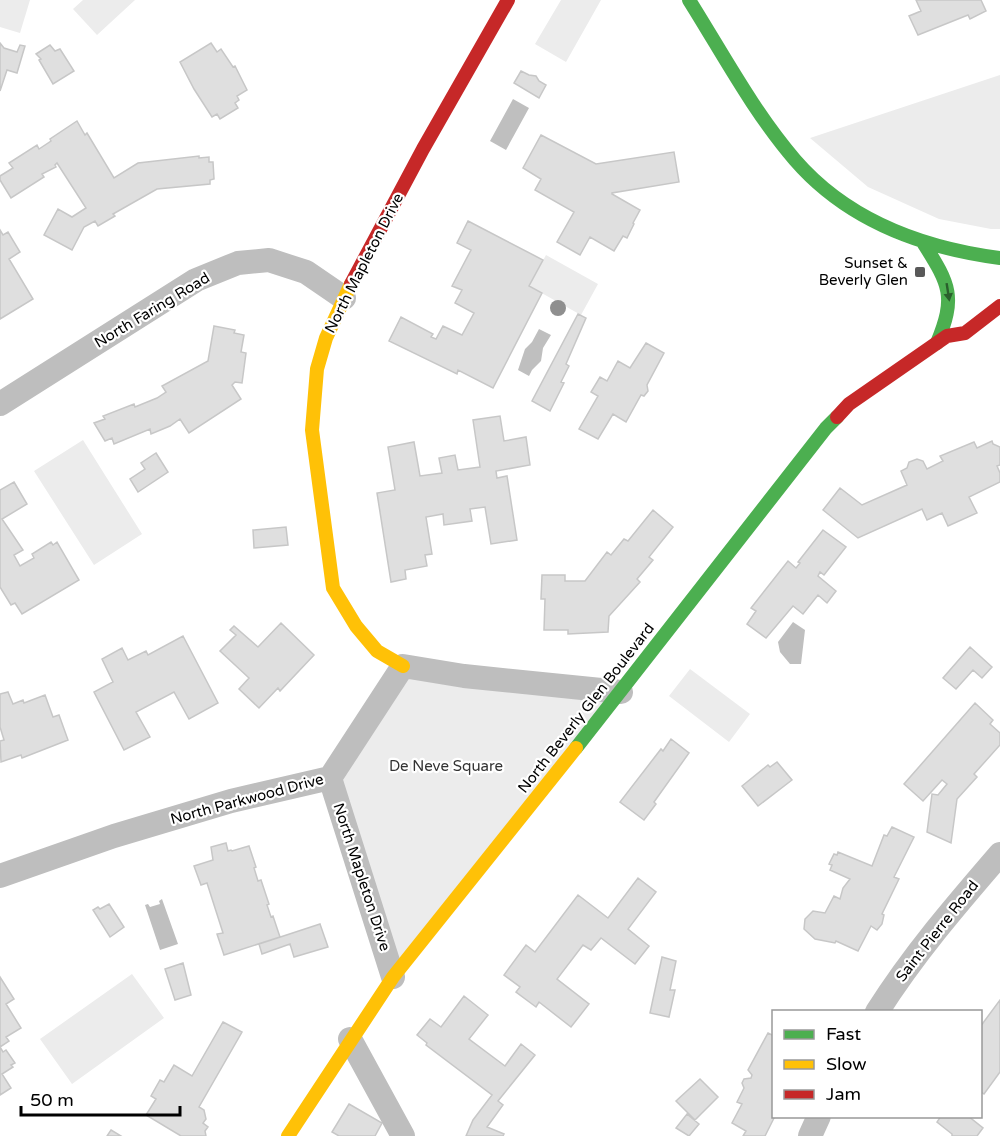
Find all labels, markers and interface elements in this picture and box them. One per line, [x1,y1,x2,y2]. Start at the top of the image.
street label: North Mapleton Drive [321,190,407,336]
place label: Sunset & Beverly Glen [819,254,908,289]
marker: Sunset & Beverly Glen [913,265,927,279]
street label: North Faring Road [91,268,213,352]
one-way arrow [943,282,952,301]
street label: North Beverly Glen Boulevard [514,619,658,797]
park label: De Neve Square [389,757,503,775]
street label: North Parkwood Drive [168,770,326,828]
street label: North Mapleton Drive [330,801,394,953]
street label: Saint Pierre Road [892,877,982,985]
legend [772,1010,982,1118]
text: Fast [826,1023,861,1045]
text: Slow [826,1053,867,1075]
scale bar [21,1079,180,1117]
text: Jam [826,1083,861,1105]
text: 50 m [30,1089,74,1111]

